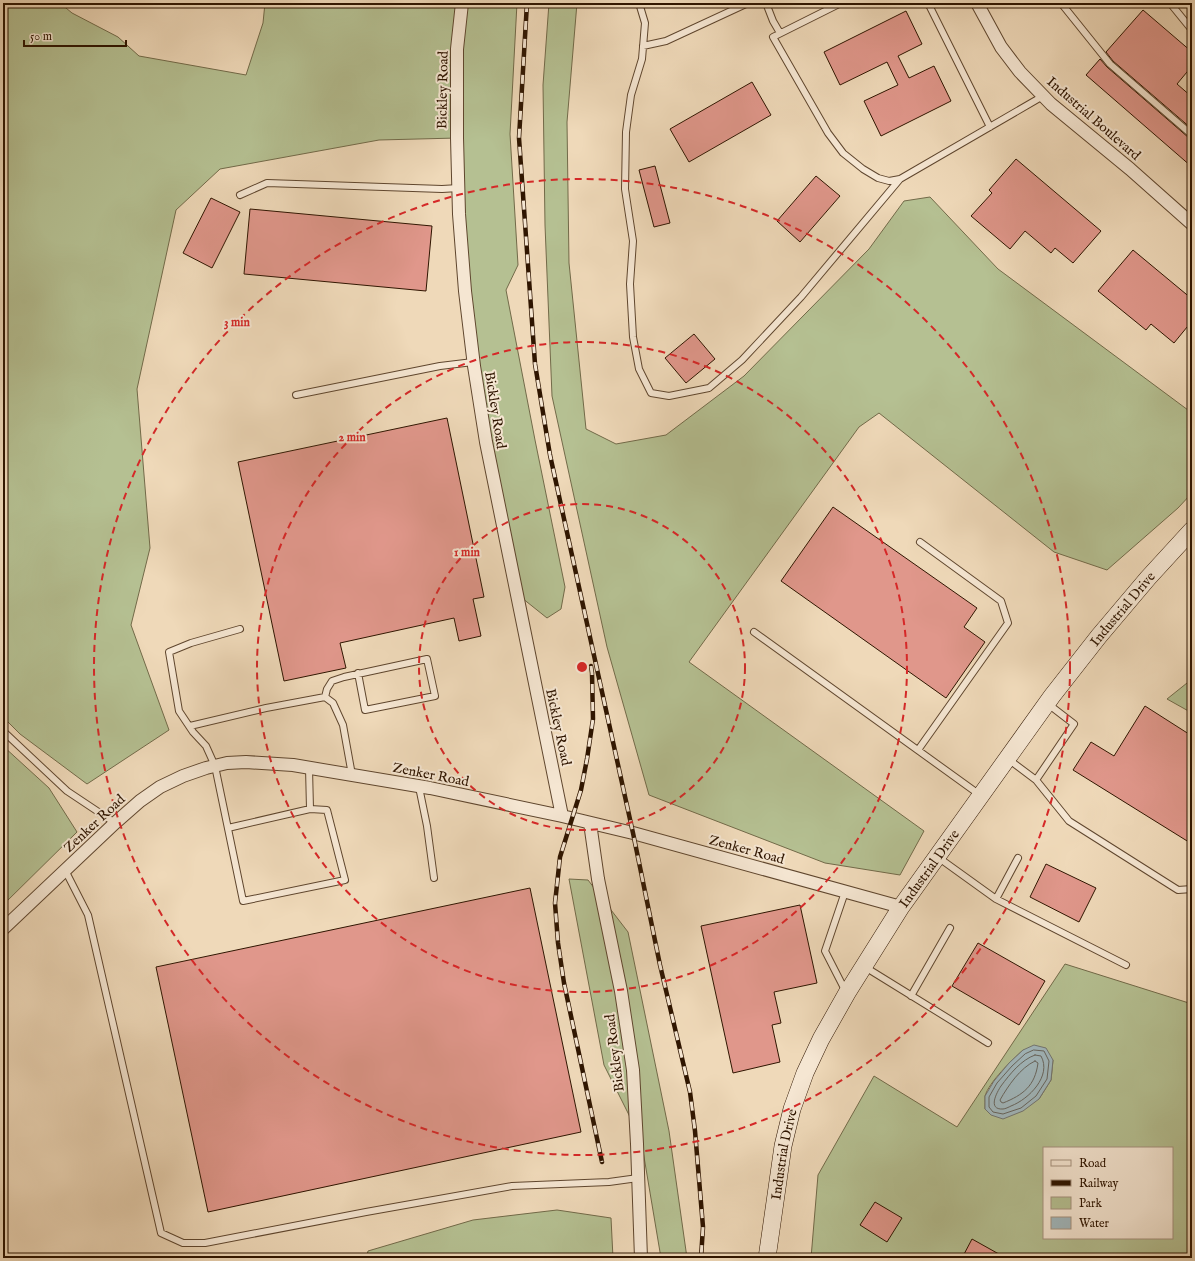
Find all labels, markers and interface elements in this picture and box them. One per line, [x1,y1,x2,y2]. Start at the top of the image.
scale bar [24,22,126,48]
text: 50 m [30,29,52,44]
street label: Bickley Road [433,50,453,129]
street label: Industrial Boulevard [1043,73,1144,165]
text: 3 min [224,315,251,330]
street label: Bickley Road [480,370,510,451]
text: 2 min [338,430,366,445]
text: 1 min [454,545,481,560]
street label: Industrial Drive [1086,568,1160,650]
centre of rings [575,660,589,674]
street label: Bickley Road [541,687,575,768]
street label: Zenker Road [391,759,471,791]
street label: Zenker Road [60,790,130,857]
street label: Industrial Drive [895,826,964,912]
street label: Zenker Road [707,831,787,869]
street label: Bickley Road [601,1012,629,1093]
street label: Industrial Drive [767,1107,802,1201]
legend [1043,1147,1173,1239]
text: Road [1079,1156,1107,1171]
text: Railway [1079,1176,1118,1191]
text: Park [1079,1196,1102,1211]
text: Water [1079,1216,1110,1231]

